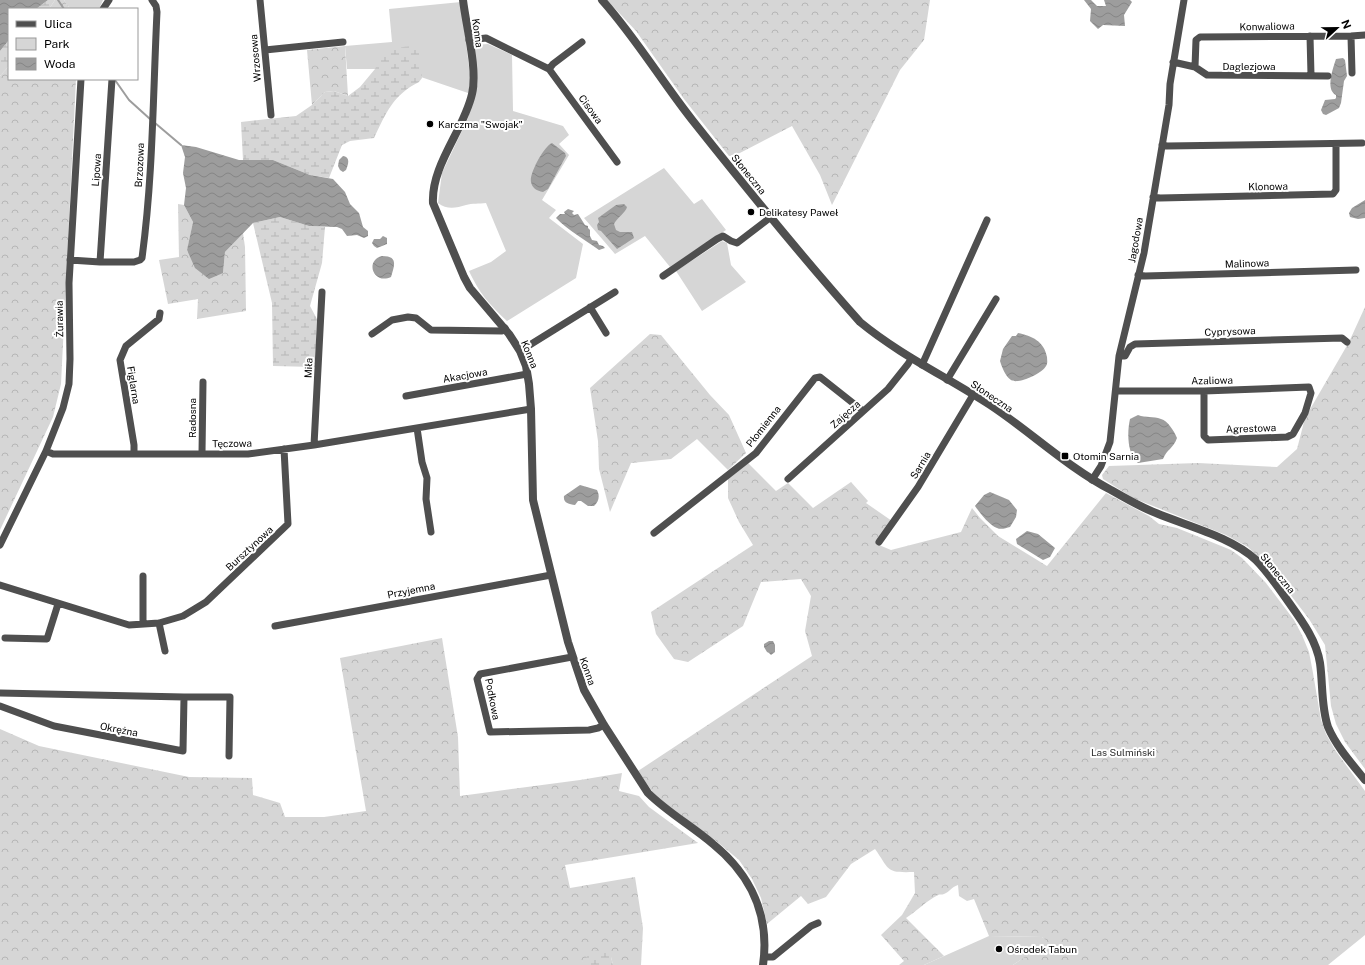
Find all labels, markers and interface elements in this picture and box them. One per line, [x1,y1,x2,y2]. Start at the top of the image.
legend [8,8,138,80]
north arrow [1317,8,1357,48]
text: Ulica [44,17,72,31]
street label: Konna [470,18,486,48]
text: N [1339,18,1353,30]
street label: Konwaliowa [1239,20,1295,32]
street label: Wrzosowa [247,34,263,82]
text: Park [44,37,70,51]
text: Woda [44,57,75,71]
street label: Daglezjowa [1222,60,1276,72]
street label: Cisowa [576,92,606,126]
place label: Karczma "Swojak" [438,118,523,130]
marker: Karczma "Swojak" [425,119,435,129]
street label: Brzozowa [132,142,146,188]
street label: Słoneczna [729,151,769,197]
street label: Lipowa [89,153,103,187]
street label: Klonowa [1248,180,1288,192]
place label: Delikatesy Paweł [759,206,839,218]
marker: Delikatesy Paweł [746,207,756,217]
street label: Jagodowa [1125,216,1145,264]
street label: Malinowa [1225,256,1269,270]
street label: Żurawia [53,300,65,338]
street label: Cyprysowa [1204,324,1256,338]
street label: Konna [519,338,541,370]
street label: Miła [301,358,315,378]
street label: Figlarna [125,365,143,405]
street label: Akacjowa [442,365,488,385]
street label: Azaliowa [1191,374,1233,386]
street label: Słoneczna [969,377,1015,415]
street label: Radosna [186,398,198,438]
street label: Zajęcza [828,398,862,430]
street label: Płomienna [743,403,783,449]
street label: Agrestowa [1226,421,1276,435]
street label: Tęczowa [212,437,252,449]
street label: Sarnia [907,449,933,481]
place label: Otomin Sarnia [1073,450,1139,462]
marker: Otomin Sarnia [1060,451,1070,461]
street label: Bursztynowa [223,523,275,573]
street label: Słoneczna [1258,550,1298,596]
street label: Przyjemna [386,579,436,601]
street label: Konna [577,655,599,687]
street label: Podkowa [483,677,503,721]
street label: Okrężna [99,719,139,739]
park label: Las Sulmiński [1091,746,1155,758]
place label: Ośrodek Tabun [1007,943,1077,955]
marker: Ośrodek Tabun [994,944,1004,954]

